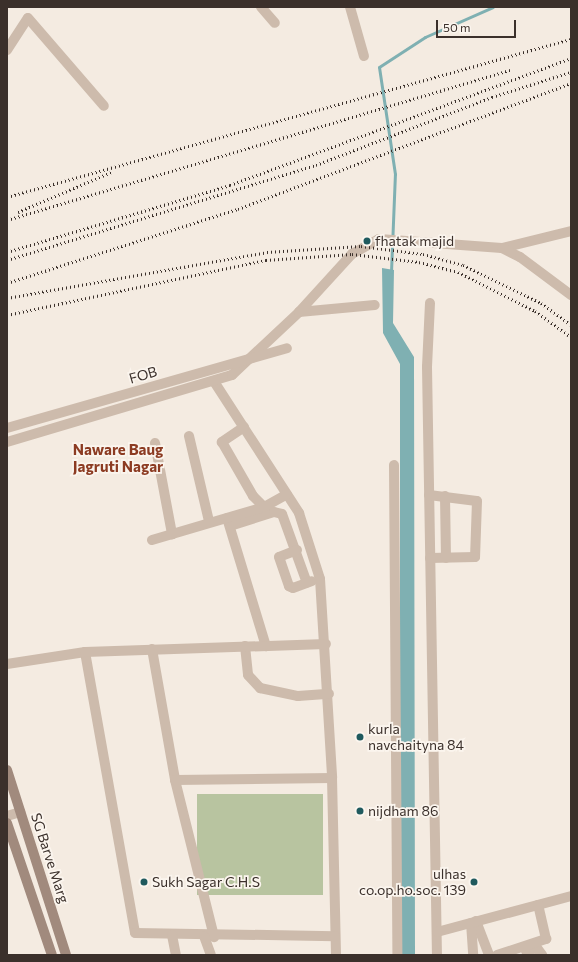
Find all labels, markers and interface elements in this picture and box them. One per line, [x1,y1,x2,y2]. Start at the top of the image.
scale bar [438,12,518,38]
text: 50 m [443,20,471,34]
place label: fhatak majid [375,233,454,249]
marker: fhatak majid [362,236,372,246]
street label: FOB [127,363,159,387]
district label: Naware Baug Jagruti Nagar [73,440,163,475]
place label: kurla navchaityna 84 [368,721,464,754]
marker: kurla navchaityna 84 [355,732,365,742]
place label: nijdham 86 [368,803,439,819]
marker: nijdham 86 [355,806,365,816]
street label: SG Barve Marg [28,811,72,905]
place label: ulhas co.op.ho.soc. 139 [359,866,466,898]
place label: Sukh Sagar C.H.S [152,874,260,890]
marker: Sukh Sagar C.H.S [139,877,149,887]
marker: ulhas co.op.ho.soc. 139 [469,877,479,887]

